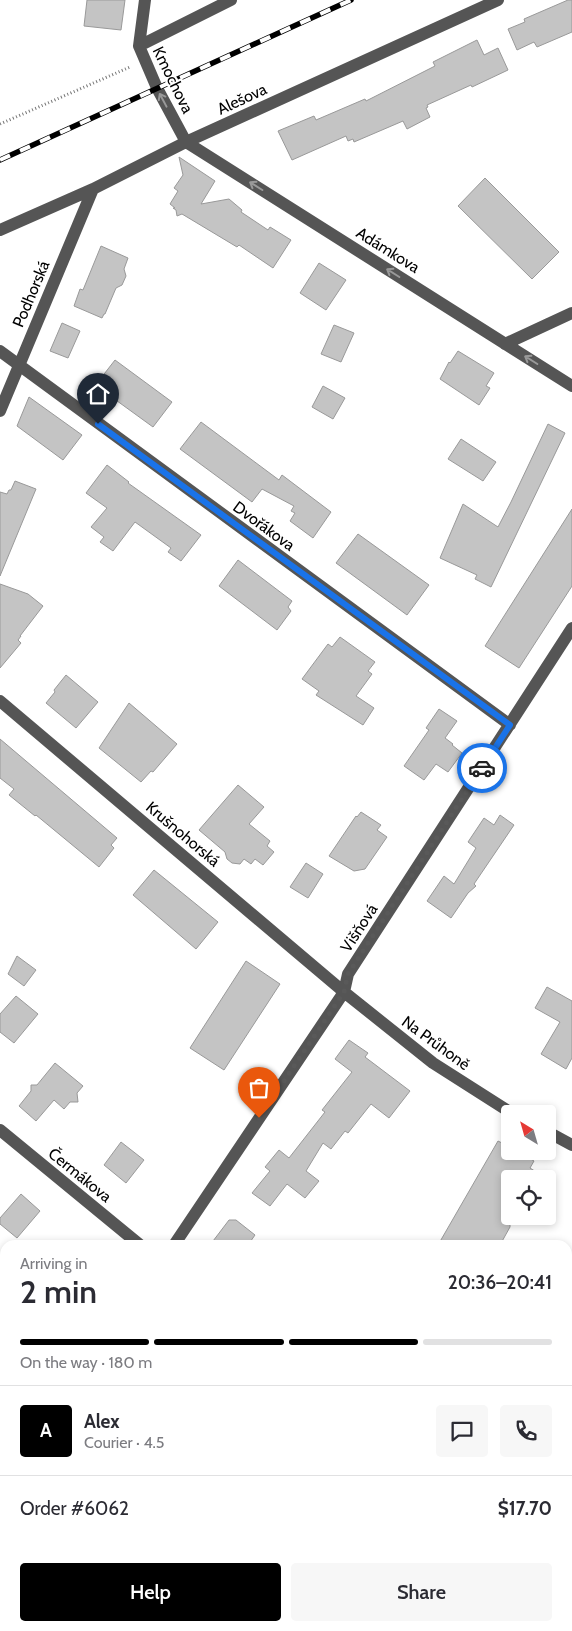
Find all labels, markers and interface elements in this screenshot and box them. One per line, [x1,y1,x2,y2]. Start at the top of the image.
street label: Kmochova [149,44,197,117]
street label: Alešova [214,79,270,119]
one-way arrow [158,92,168,107]
one-way arrow [249,181,263,192]
street label: Adámkova [353,223,423,277]
street label: Podhorská [8,258,54,330]
one-way arrow [387,268,401,278]
one-way arrow [524,355,538,365]
pin [77,373,119,424]
icon: home [84,380,112,408]
street label: Dvořákova [229,497,299,555]
courier [457,743,507,793]
icon: car [468,754,496,782]
street label: Krušnohorská [142,798,224,871]
street label: Višňová [336,900,382,956]
street label: Na Průhoně [398,1012,474,1074]
pin [238,1067,280,1118]
icon: bag [245,1074,273,1102]
north arrow [501,1105,556,1160]
map controls [501,1105,556,1225]
street label: Čermákova [45,1144,116,1206]
button: locate [501,1170,556,1225]
text: Arriving in [20,1254,87,1273]
text: 20:36–20:41 [448,1271,552,1294]
text: 2 min [20,1272,97,1311]
text: On the way · 180 m [20,1353,152,1372]
button: chat [436,1405,488,1457]
button: phone [500,1405,552,1457]
text: Alex [84,1410,120,1433]
text: A [40,1419,52,1442]
text: Courier · 4.5 [84,1433,165,1452]
text: Order #6062 [20,1497,129,1520]
text: $17.70 [498,1497,552,1520]
button: Help [20,1563,281,1621]
button: Share [291,1563,552,1621]

